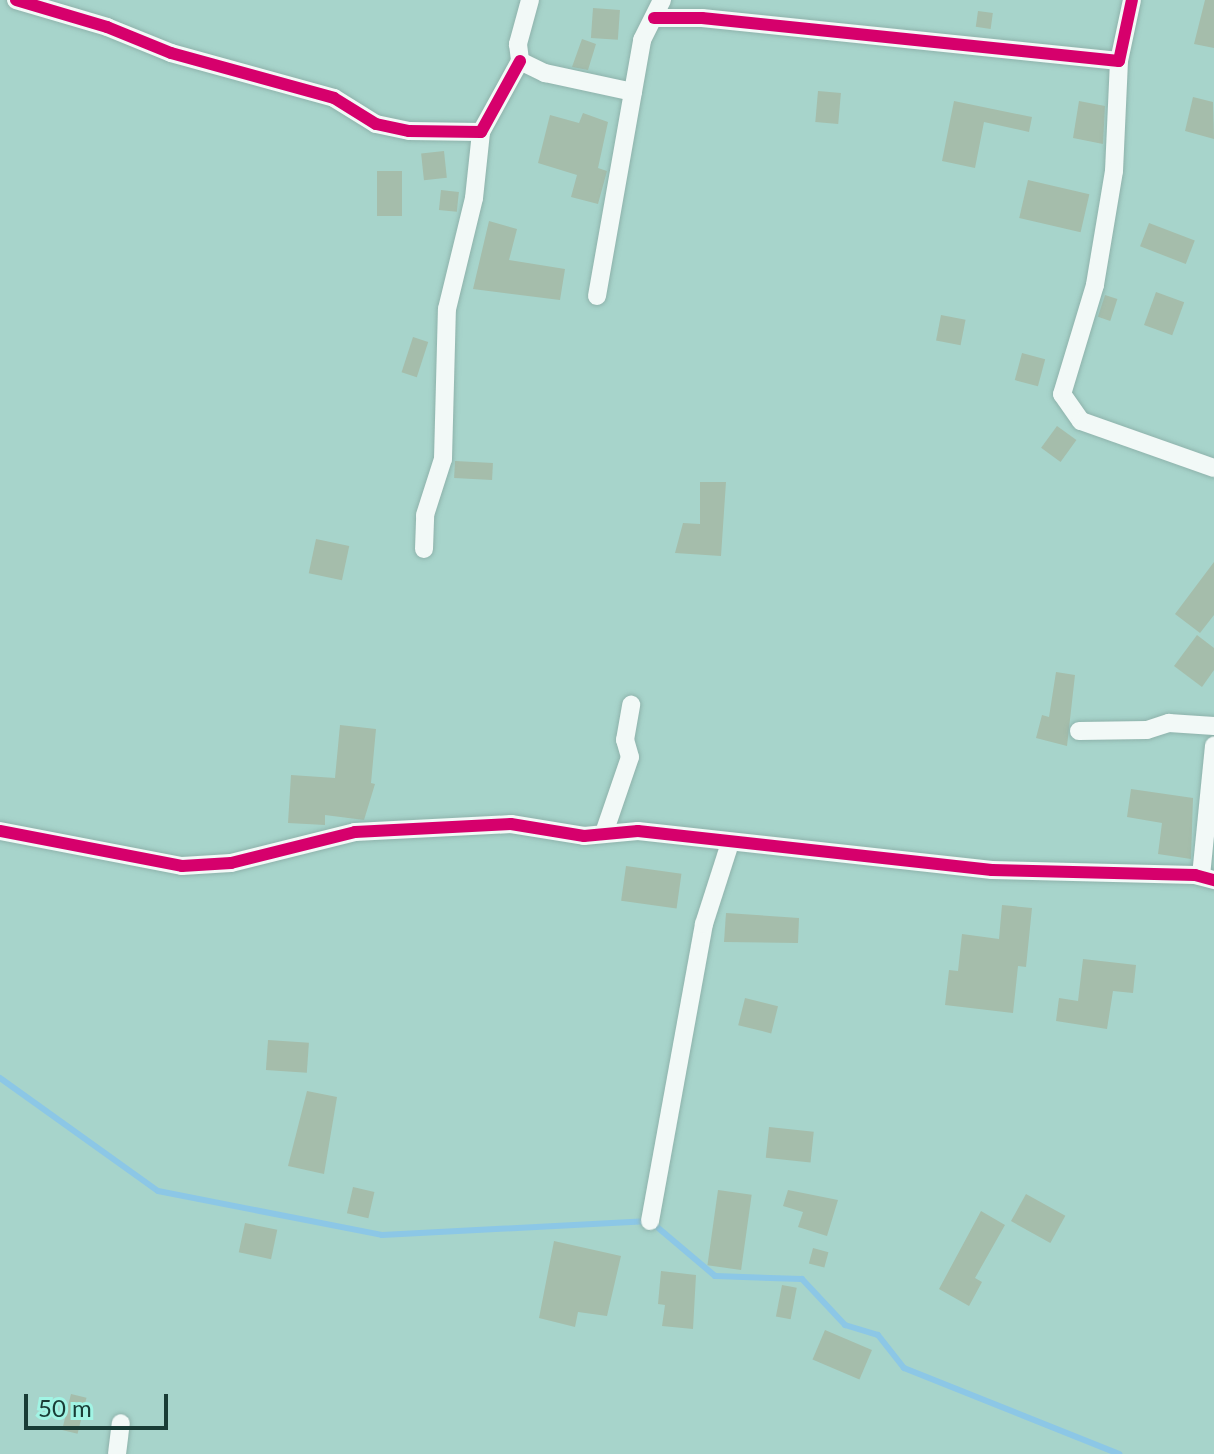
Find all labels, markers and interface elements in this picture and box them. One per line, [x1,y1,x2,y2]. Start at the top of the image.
scale bar [28,1378,172,1428]
text: 50 m [38,1393,92,1422]

